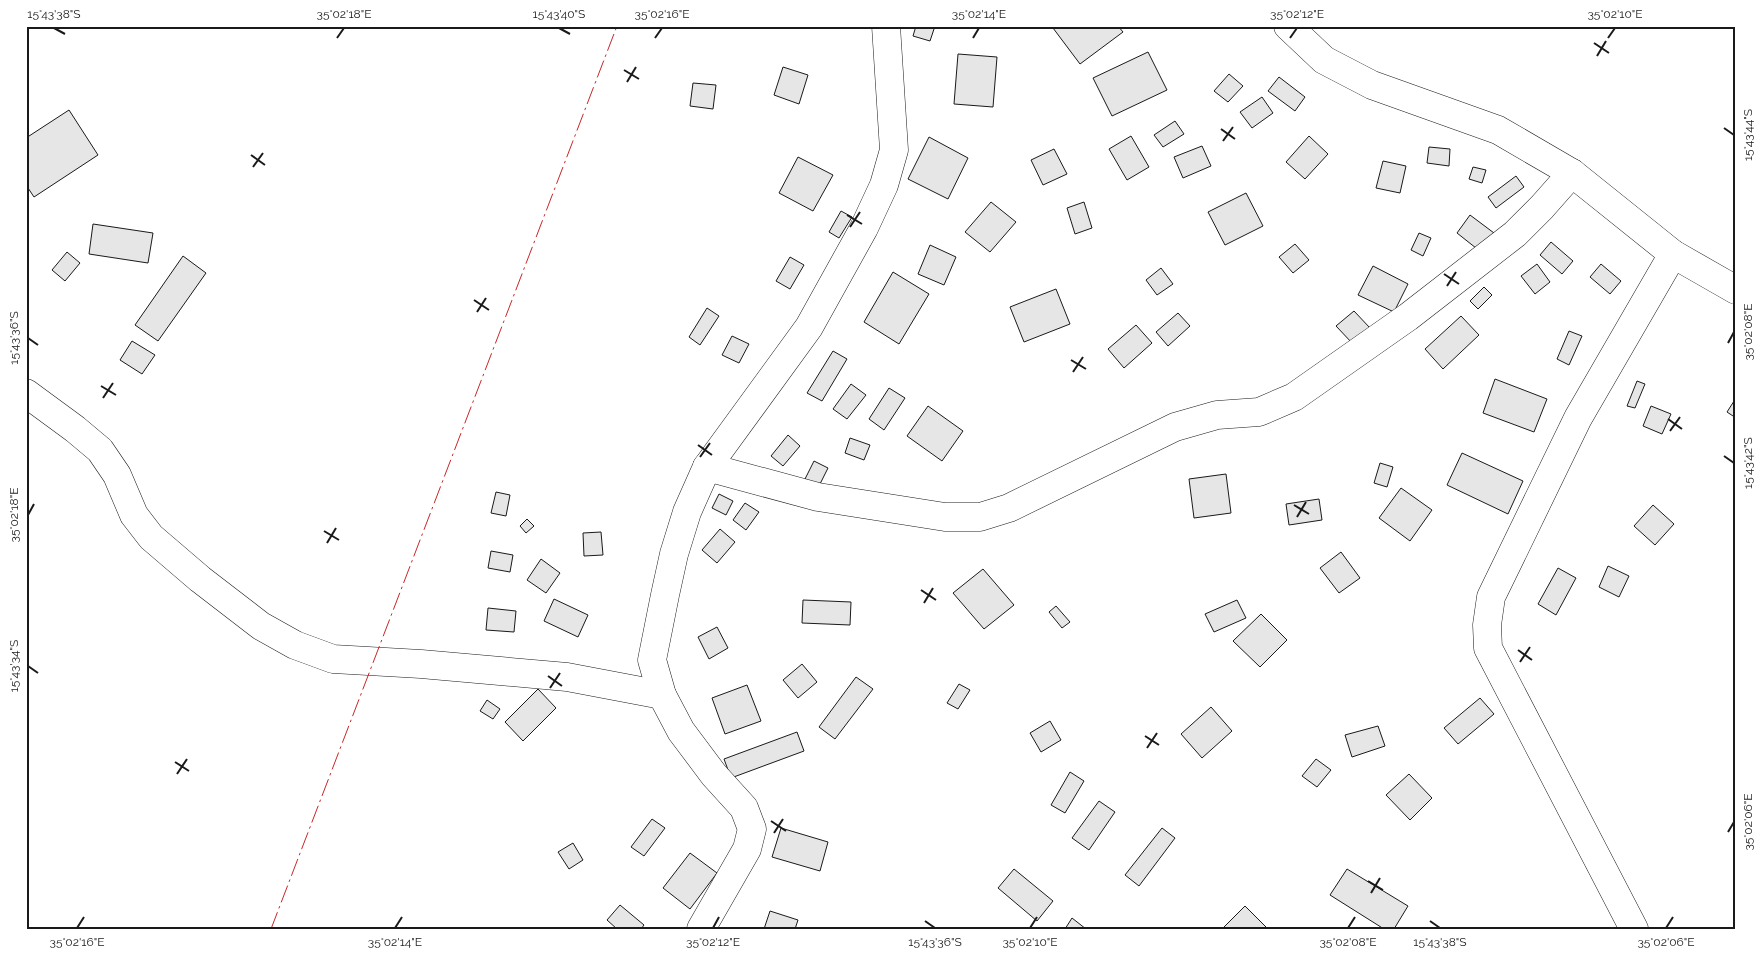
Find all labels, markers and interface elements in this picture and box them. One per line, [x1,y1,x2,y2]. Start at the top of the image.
text: 15°43'38"S [27,7,81,21]
text: 35°02'18"E [317,7,371,21]
text: 15°43'40"S [533,7,585,21]
text: 35°02'16"E [634,7,690,21]
text: 35°02'14"E [952,7,1006,21]
text: 35°02'12"E [1270,7,1324,21]
text: 35°02'10"E [1587,7,1643,21]
text: 15°43'44"S [1741,109,1755,161]
text: 35°02'08"E [1741,303,1755,361]
text: 15°43'36"S [7,311,21,365]
text: 15°43'42"S [1741,437,1755,489]
text: 35°02'18"E [7,488,21,542]
text: 15°43'34"S [7,640,21,692]
text: 35°02'06"E [1741,793,1755,851]
text: 35°02'16"E [49,935,105,949]
text: 35°02'14"E [368,935,422,949]
text: 35°02'12"E [686,935,740,949]
text: 15°43'36"S [908,935,962,949]
text: 35°02'10"E [1002,935,1058,949]
text: 35°02'08"E [1319,935,1377,949]
text: 15°43'38"S [1413,935,1467,949]
text: 35°02'06"E [1637,935,1695,949]

